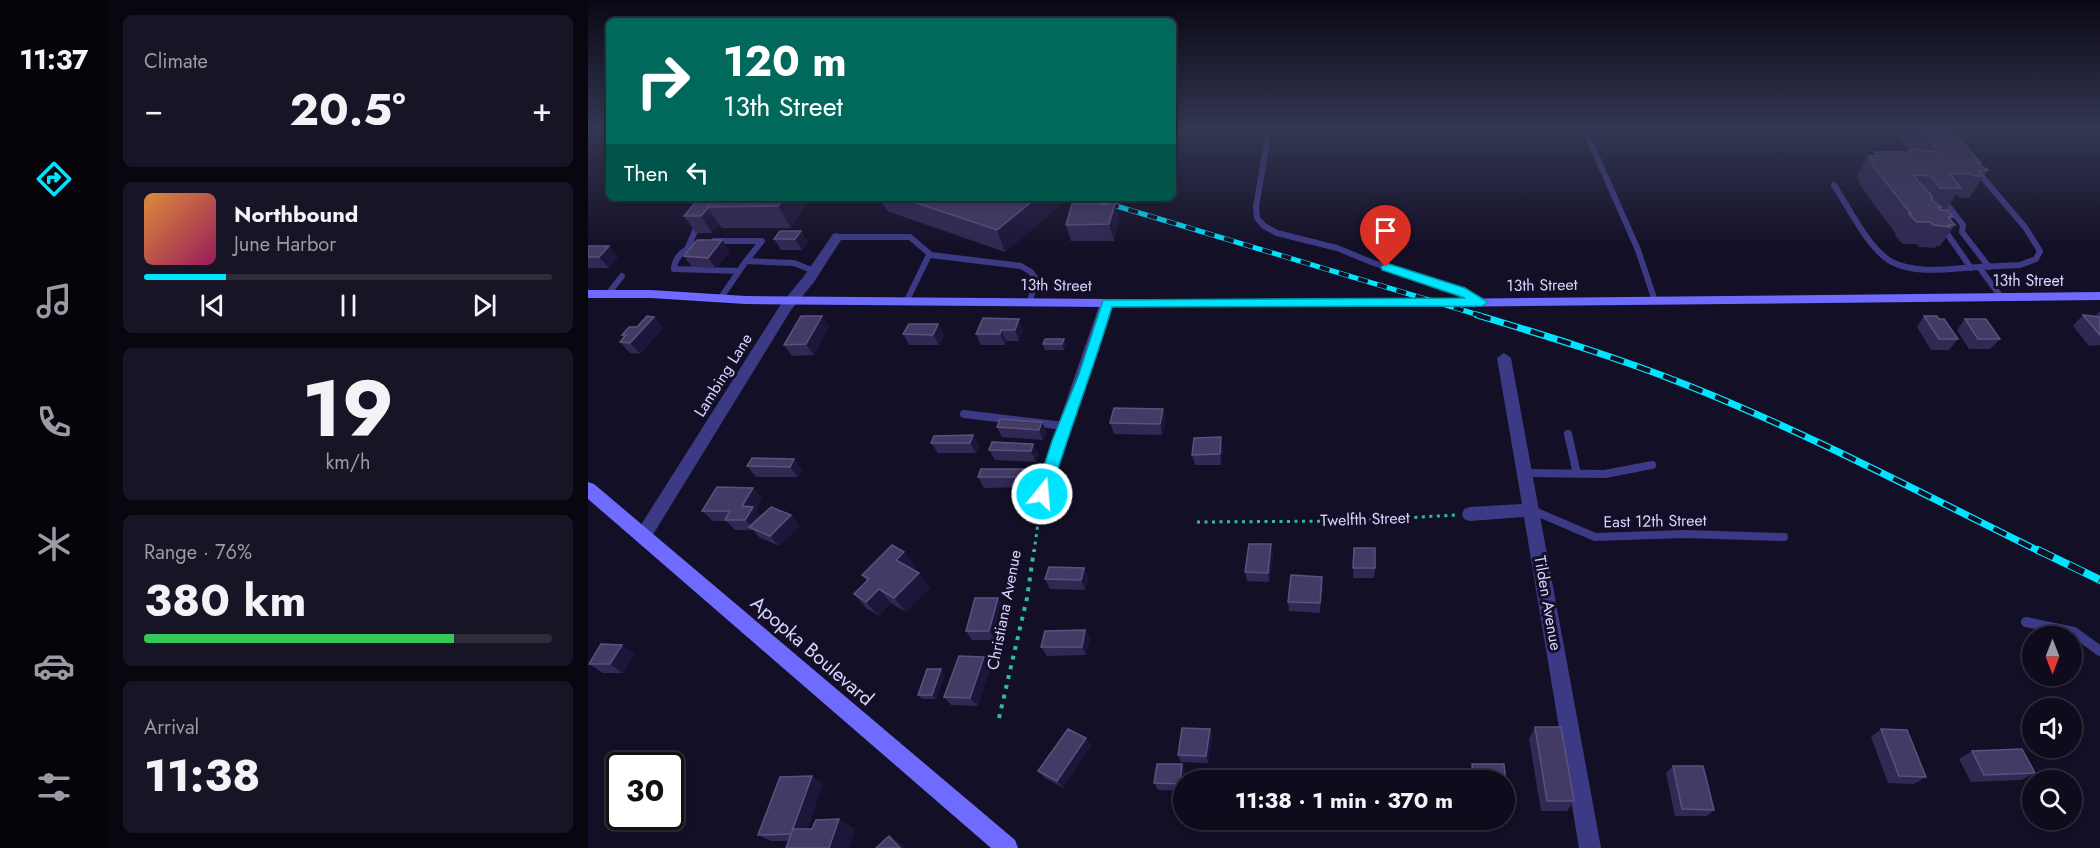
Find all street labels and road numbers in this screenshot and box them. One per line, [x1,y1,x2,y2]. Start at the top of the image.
street label: 13th Street [1992,269,2064,292]
street label: 13th Street [1020,273,1092,297]
street label: 13th Street [1506,273,1578,297]
street label: Lambing Lane [688,329,758,421]
street label: Twelfth Street [1320,506,1410,532]
street label: East 12th Street [1603,509,1707,533]
street label: Christiana Avenue [981,548,1027,672]
street label: Tilden Avenue [1528,554,1568,652]
street label: Apopka Boulevard [744,589,880,713]

